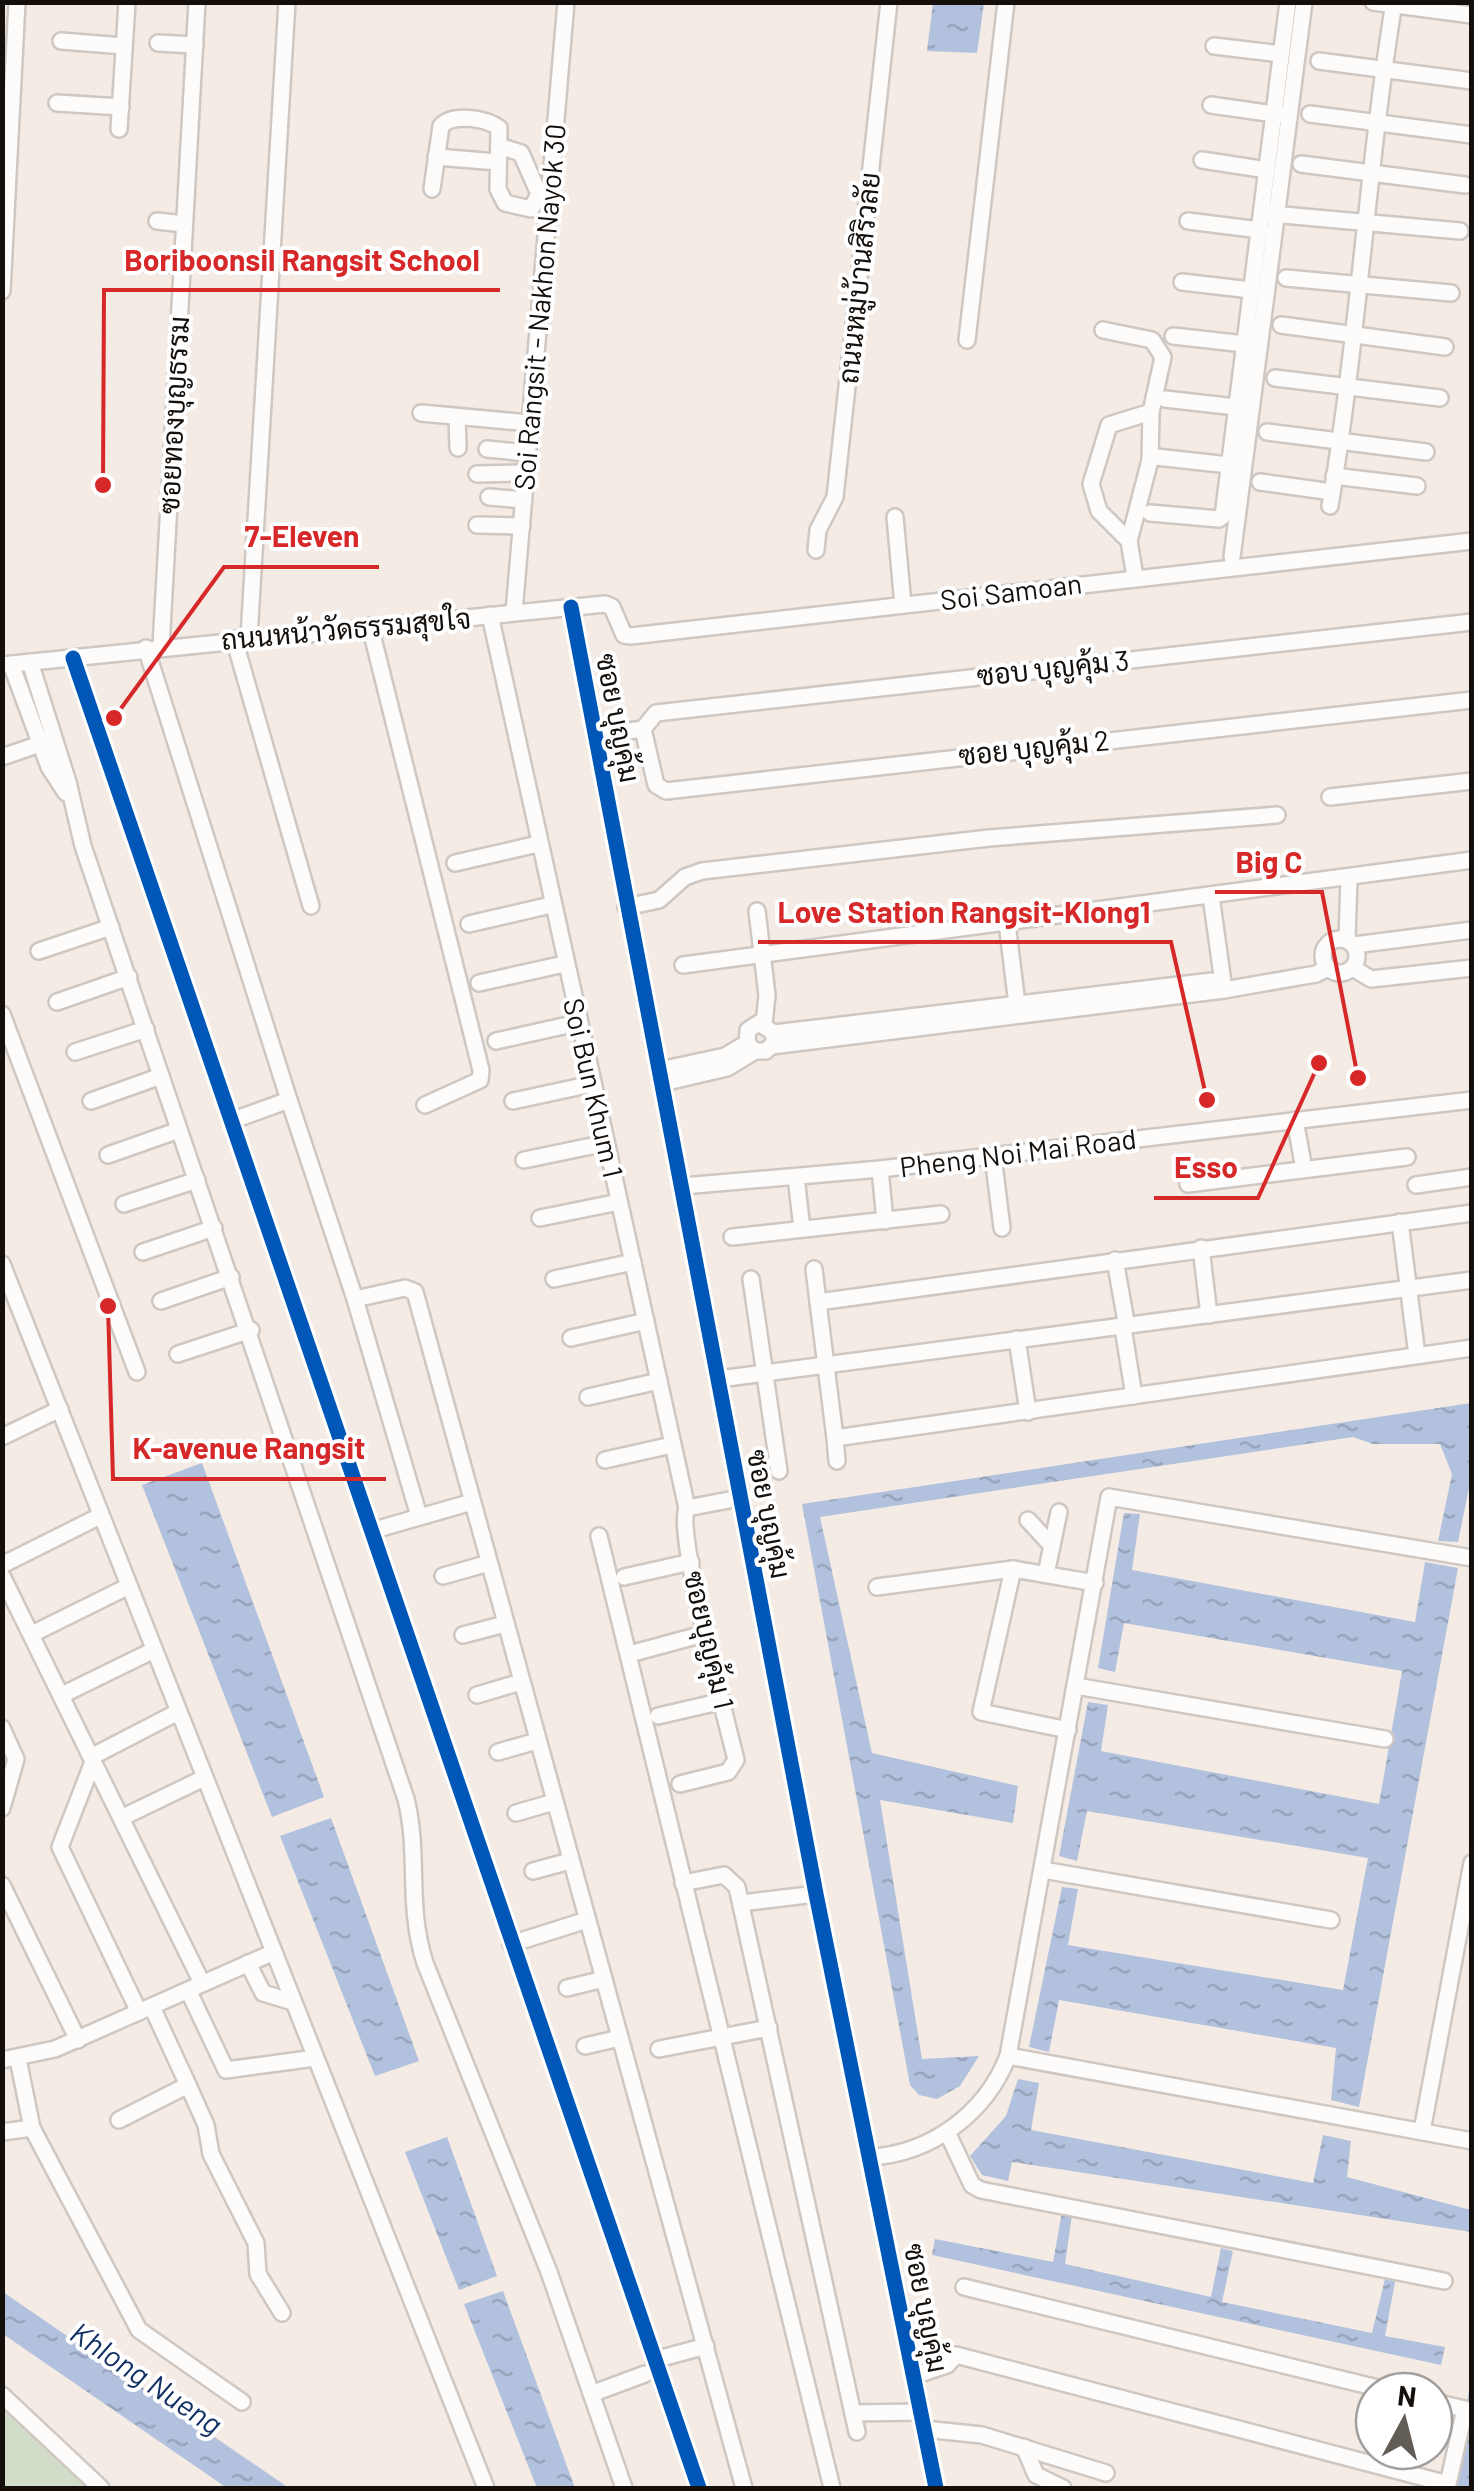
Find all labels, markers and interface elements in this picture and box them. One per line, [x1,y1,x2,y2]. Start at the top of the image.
street label: Soi Rangsit - Nakhon Nayok 30 [506,122,572,491]
street label: ถนนหมู่บ้านสิริวลัย [830,170,890,386]
callout: Boriboonsil Rangsit School [104,230,500,290]
text: Boriboonsil Rangsit School [124,241,480,277]
street label: ซอยทองบุญธรรม [151,315,199,515]
callout: 7-Eleven [224,507,379,567]
text: 7-Eleven [245,517,359,553]
street label: Soi Samoan [938,565,1084,617]
street label: ถนนหน้าวัดธรรมสุขใจ [220,599,473,660]
street label: ซอบ บุญคุ้ม 3 [975,642,1131,696]
street label: ซอย บุญคุ้ม [586,650,648,786]
street label: ซอย บุญคุ้ม 2 [957,722,1111,776]
callout: Big C [1215,832,1322,892]
text: Big C [1235,843,1303,879]
callout: Love Station Rangsit-Klong1 [758,882,1171,942]
text: Love Station Rangsit-Klong1 [778,893,1150,929]
street label: Soi Bun Khum 1 [557,995,631,1181]
street label: Pheng Noi Mai Road [898,1121,1138,1183]
callout: Esso [1154,1138,1258,1198]
text: Esso [1174,1148,1238,1184]
callout: K-avenue Rangsit [113,1419,386,1479]
text: K-avenue Rangsit [133,1429,365,1465]
street label: ซอย บุญคุ้ม [737,1446,799,1582]
street label: ซอยบุญคุ้ม 1 [674,1568,742,1713]
street label: ซอย บุญคุ้ม [894,2240,956,2376]
water label: Khlong Nueng [64,2313,230,2441]
north arrow [1354,2371,1454,2471]
text: N [1396,2377,1418,2413]

